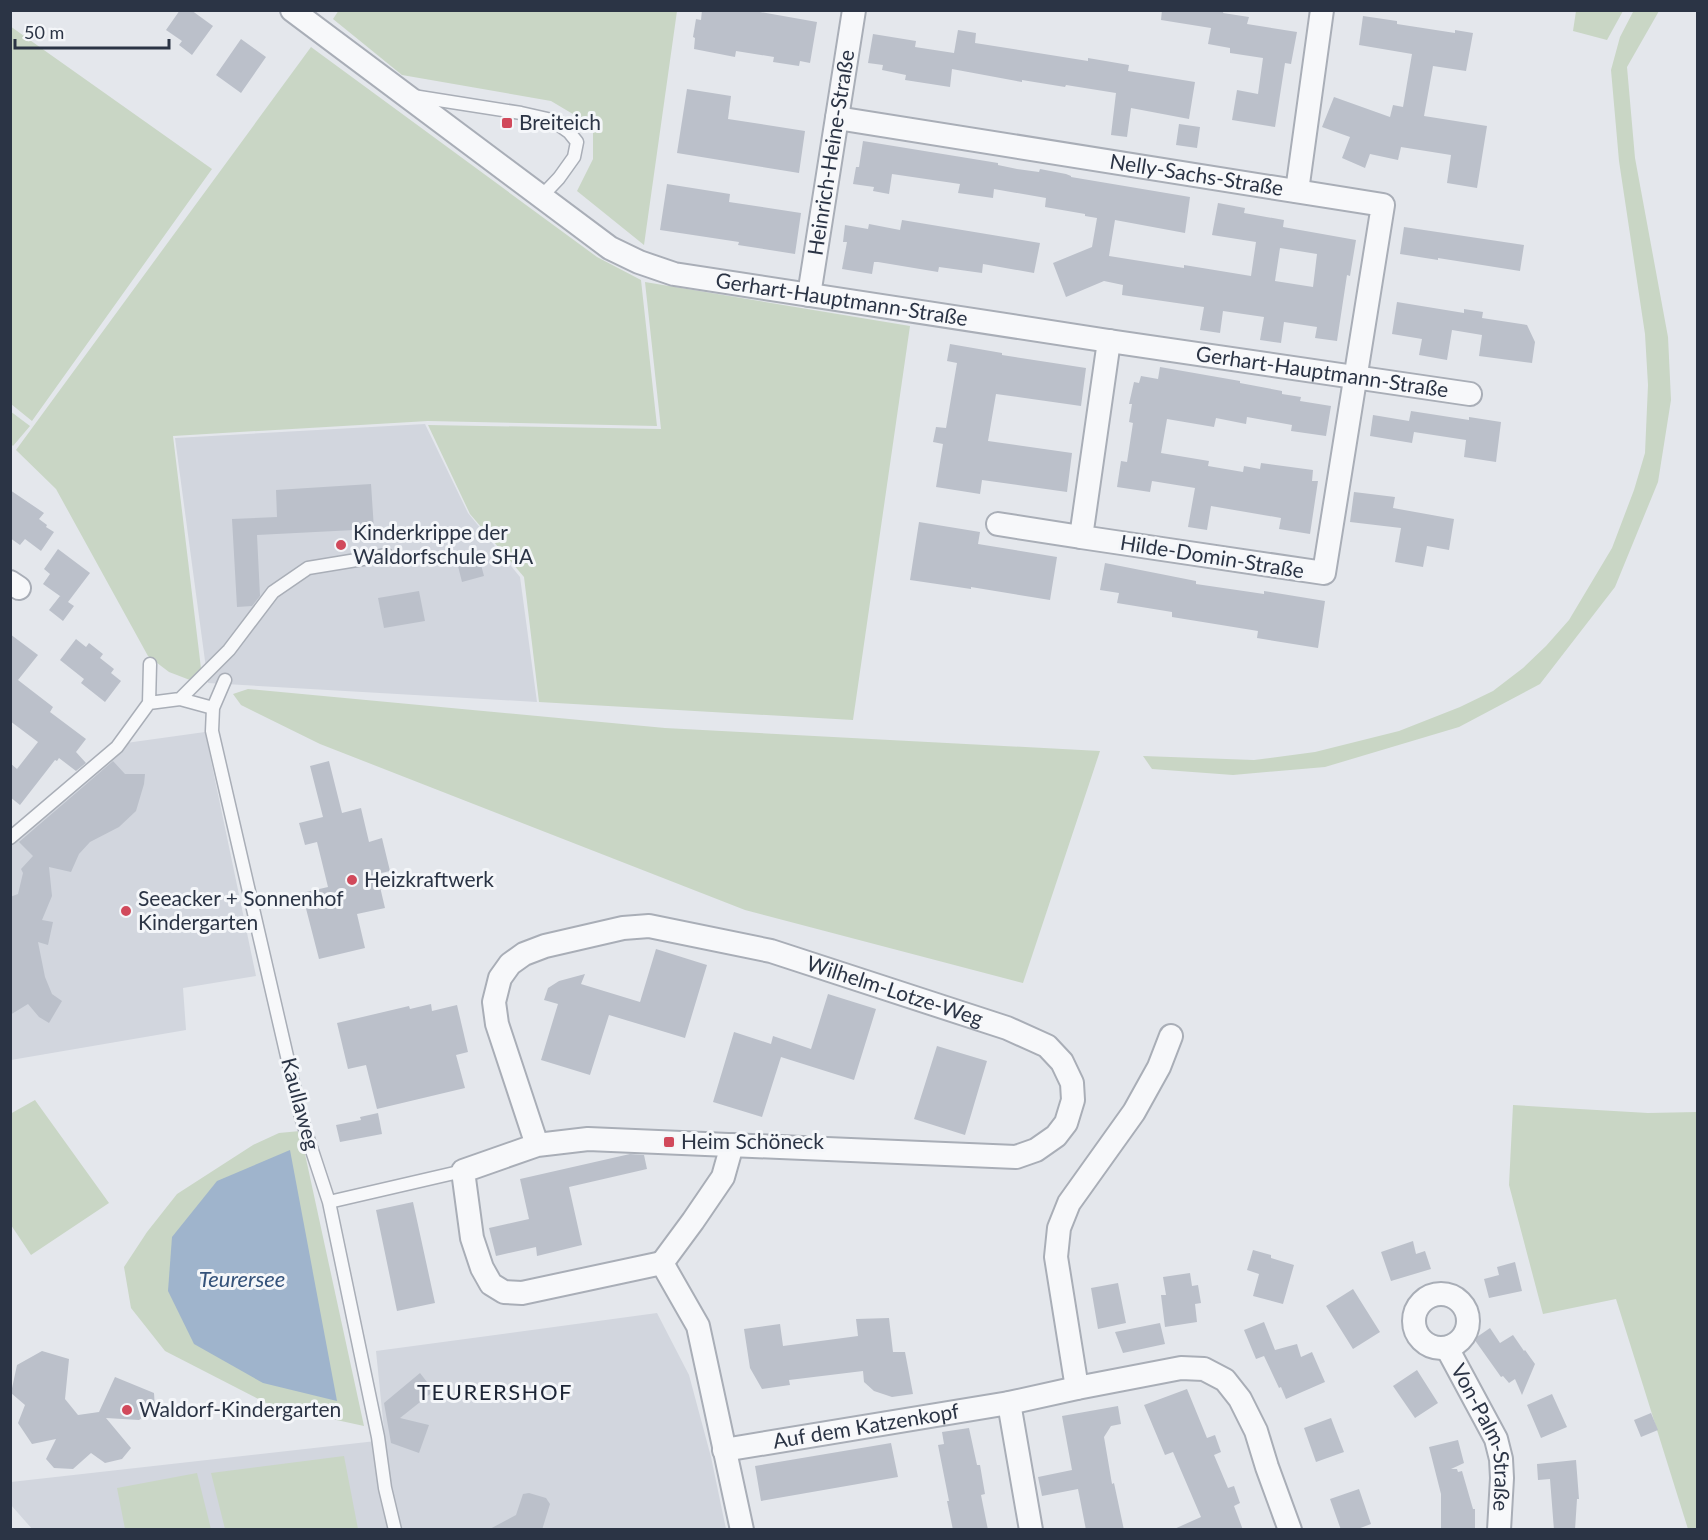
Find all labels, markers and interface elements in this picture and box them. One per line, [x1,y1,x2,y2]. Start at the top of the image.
scale bar [15,12,170,50]
text: 50 m [24,21,64,43]
street label: Heinrich-Heine-Straße [801,48,859,257]
place label: Breiteich [519,109,601,134]
marker: Breiteich [500,116,514,130]
street label: Nelly-Sachs-Straße [1108,148,1285,200]
street label: Gerhart-Hauptmann-Straße [714,267,970,330]
street label: Gerhart-Hauptmann-Straße [1195,340,1450,402]
place label: Kinderkrippe der Waldorfschule SHA [353,519,534,568]
street label: Hilde-Domin-Straße [1119,529,1306,582]
marker: Kinderkrippe der Waldorfschule SHA [334,538,348,552]
place label: Heizkraftwerk [364,866,494,891]
marker: Heizkraftwerk [345,873,359,887]
place label: Seeacker + Sonnenhof Kindergarten [138,885,344,934]
marker: Seeacker + Sonnenhof Kindergarten [119,904,133,918]
street label: Wilhelm-Lotze-Weg [804,949,987,1030]
street label: Kaullaweg [277,1055,326,1153]
place label: Heim Schöneck [681,1128,824,1153]
marker: Heim Schöneck [662,1135,676,1149]
water label: Teurersee [199,1265,285,1292]
street label: Von-Palm-Straße [1447,1359,1516,1512]
district label: TEURERSHOF [417,1378,573,1405]
place label: Waldorf-Kindergarten [139,1396,341,1421]
street label: Auf dem Katzenkopf [771,1397,961,1453]
marker: Waldorf-Kindergarten [120,1403,134,1417]

